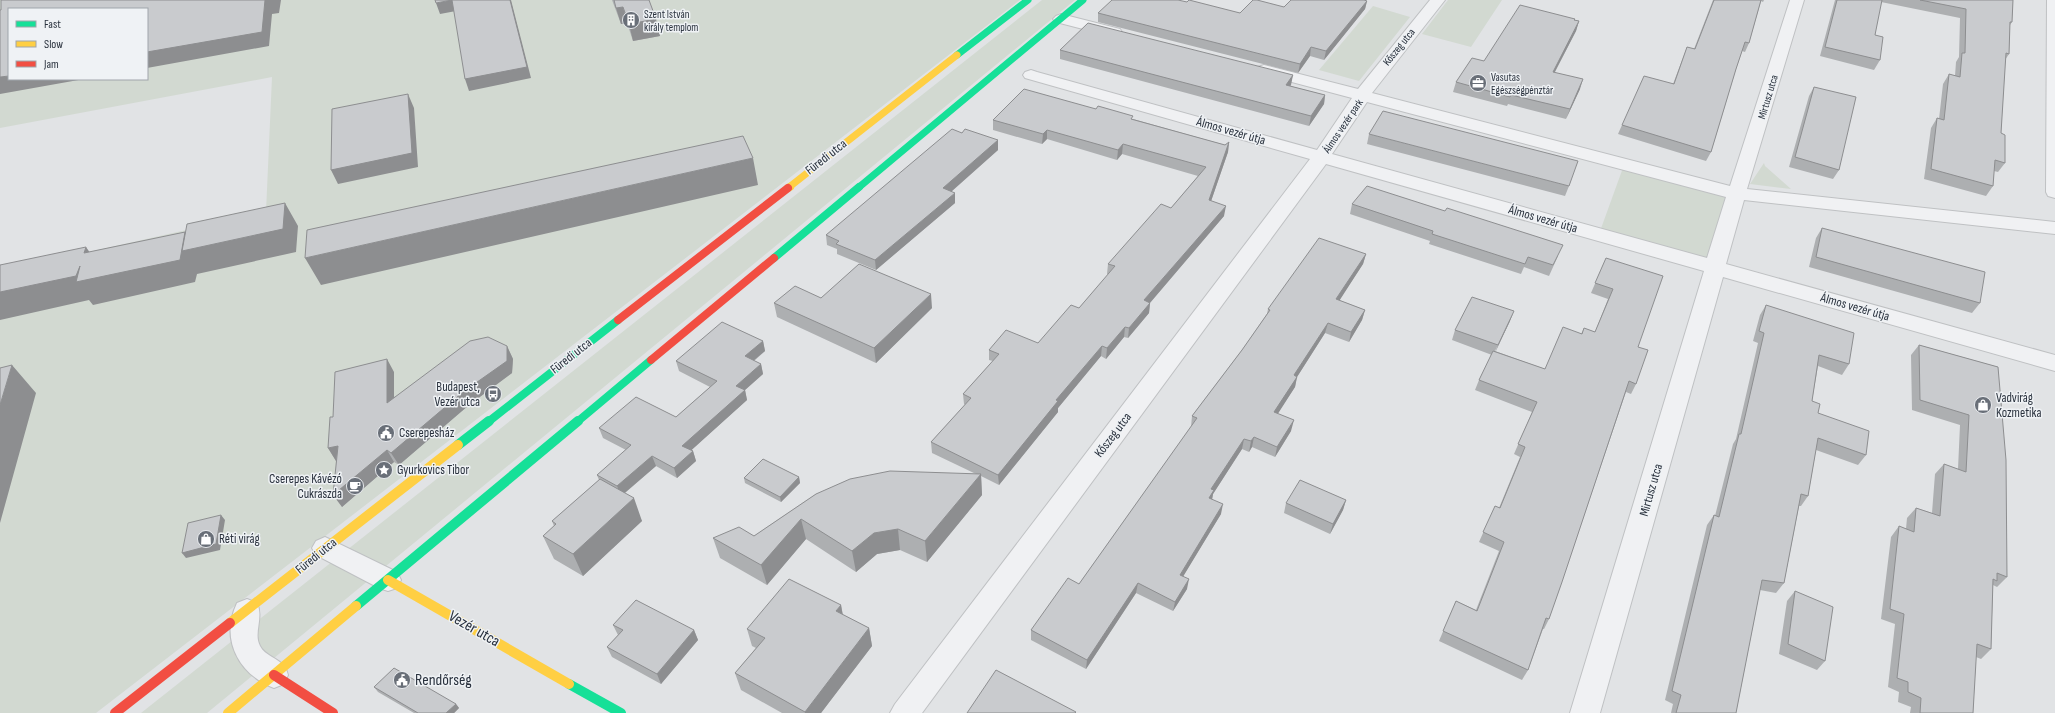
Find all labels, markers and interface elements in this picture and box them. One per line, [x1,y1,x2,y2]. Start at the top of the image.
legend [8,8,148,80]
place label: Szent István király templom [644,8,698,34]
building icon: Szent István király templom [621,10,641,30]
text: Fast [44,17,61,32]
street label: Kőszeg utca [1380,26,1418,68]
text: Slow [44,37,63,52]
text: Jam [43,57,59,72]
place label: Vasutas Egészségpénztár [1491,71,1553,97]
office icon: Vasutas Egészségpénztár [1468,73,1488,93]
street label: Mirtusz utca [1755,73,1781,121]
street label: Álmos vezér park [1320,96,1366,156]
street label: Álmos vezér útja [1194,113,1267,148]
street label: Füredi utca [802,136,850,178]
street label: Álmos vezér útja [1506,201,1579,236]
street label: Álmos vezér útja [1818,289,1891,324]
street label: Füredi utca [547,335,595,377]
place label: Budapest, Vezér utca [434,379,480,410]
bus stop icon: Budapest, Vezér utca [483,384,503,404]
place label: Vadvirág Kozmetika [1996,390,2042,421]
shop icon: Vadvirág Kozmetika [1973,395,1993,415]
street label: Kőszeg utca [1091,409,1135,461]
public building icon: Cserepesház [376,423,396,443]
place label: Cserepesház [399,425,455,441]
place icon: Gyurkovics Tibor [374,460,394,480]
place label: Gyurkovics Tibor [397,462,469,478]
street label: Mirtusz utca [1636,462,1666,518]
place label: Cserepes Kávézó Cukrászda [269,471,342,502]
cafe icon: Cserepes Kávézó Cukrászda [345,476,365,496]
shop icon: Réti virág [196,529,216,549]
place label: Réti virág [219,531,260,547]
street label: Füredi utca [292,535,340,577]
street label: Vezér utca [445,607,503,651]
public building icon: Rendőrség [392,670,412,690]
place label: Rendőrség [415,671,472,690]

